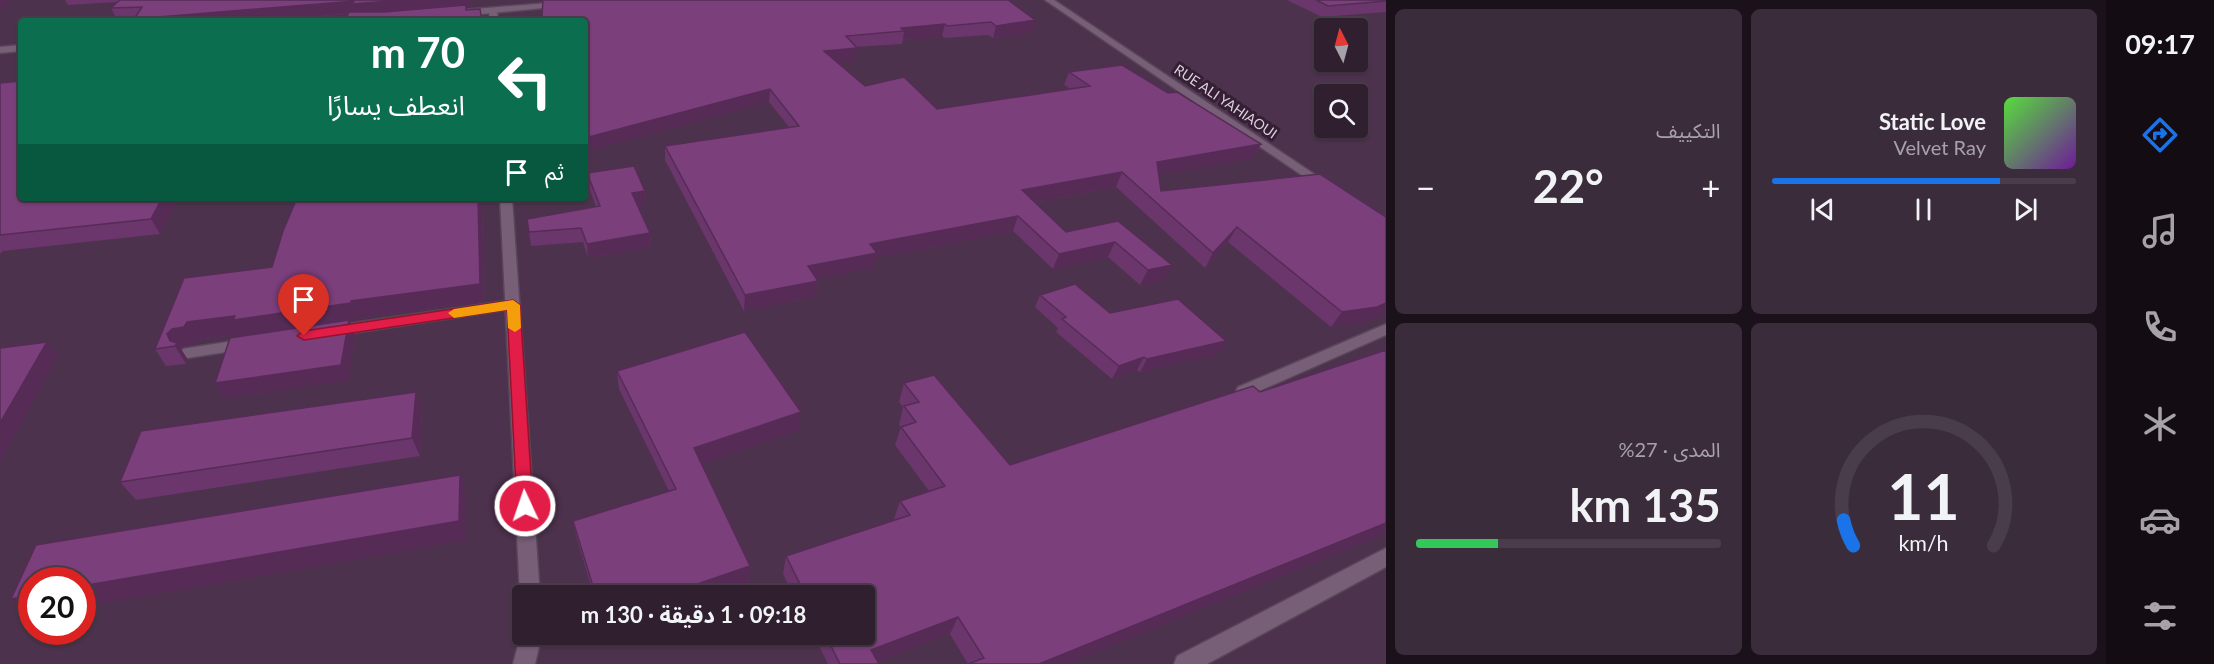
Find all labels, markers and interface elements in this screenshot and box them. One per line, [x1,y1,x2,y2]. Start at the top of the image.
north arrow [1314,18,1368,72]
map controls [1314,18,1368,138]
text: 70 m [371,27,465,77]
text: 09:17 [2125,27,2195,60]
icon: left [486,42,564,120]
street label: RUE ALI YAHIAOUI [1171,60,1281,142]
button: search [1314,84,1368,138]
text: انعطف يسارًا [327,88,465,121]
text: Static Love [1879,108,1986,135]
icon: directions [2139,114,2181,156]
text: التكييف [1656,118,1721,142]
text: Velvet Ray [1893,135,1986,159]
icon: arrive [500,156,533,189]
text: ثم [545,158,564,185]
text: 22° [1533,159,1604,213]
text: − [1416,167,1435,207]
text: + [1701,167,1721,207]
icon: previous [1806,193,1839,226]
icon: pause [1907,193,1940,226]
icon: next [2009,193,2042,226]
icon: music [2139,210,2181,252]
pin [278,274,329,336]
icon: arrive [287,283,320,316]
icon: phone [2139,306,2181,348]
icon: climate [2139,403,2181,445]
text: المدى · 27% [1618,437,1721,461]
text: 11 [1888,458,1960,533]
position arrow [493,474,557,538]
text: 135 km [1570,478,1721,532]
icon: car [2139,499,2181,541]
text: km/h [1899,530,1949,556]
speed limit sign: 20 [18,567,96,645]
icon: filters [2139,595,2181,637]
text: 09:18 · 1 دقيقة · 130 m [581,601,806,628]

